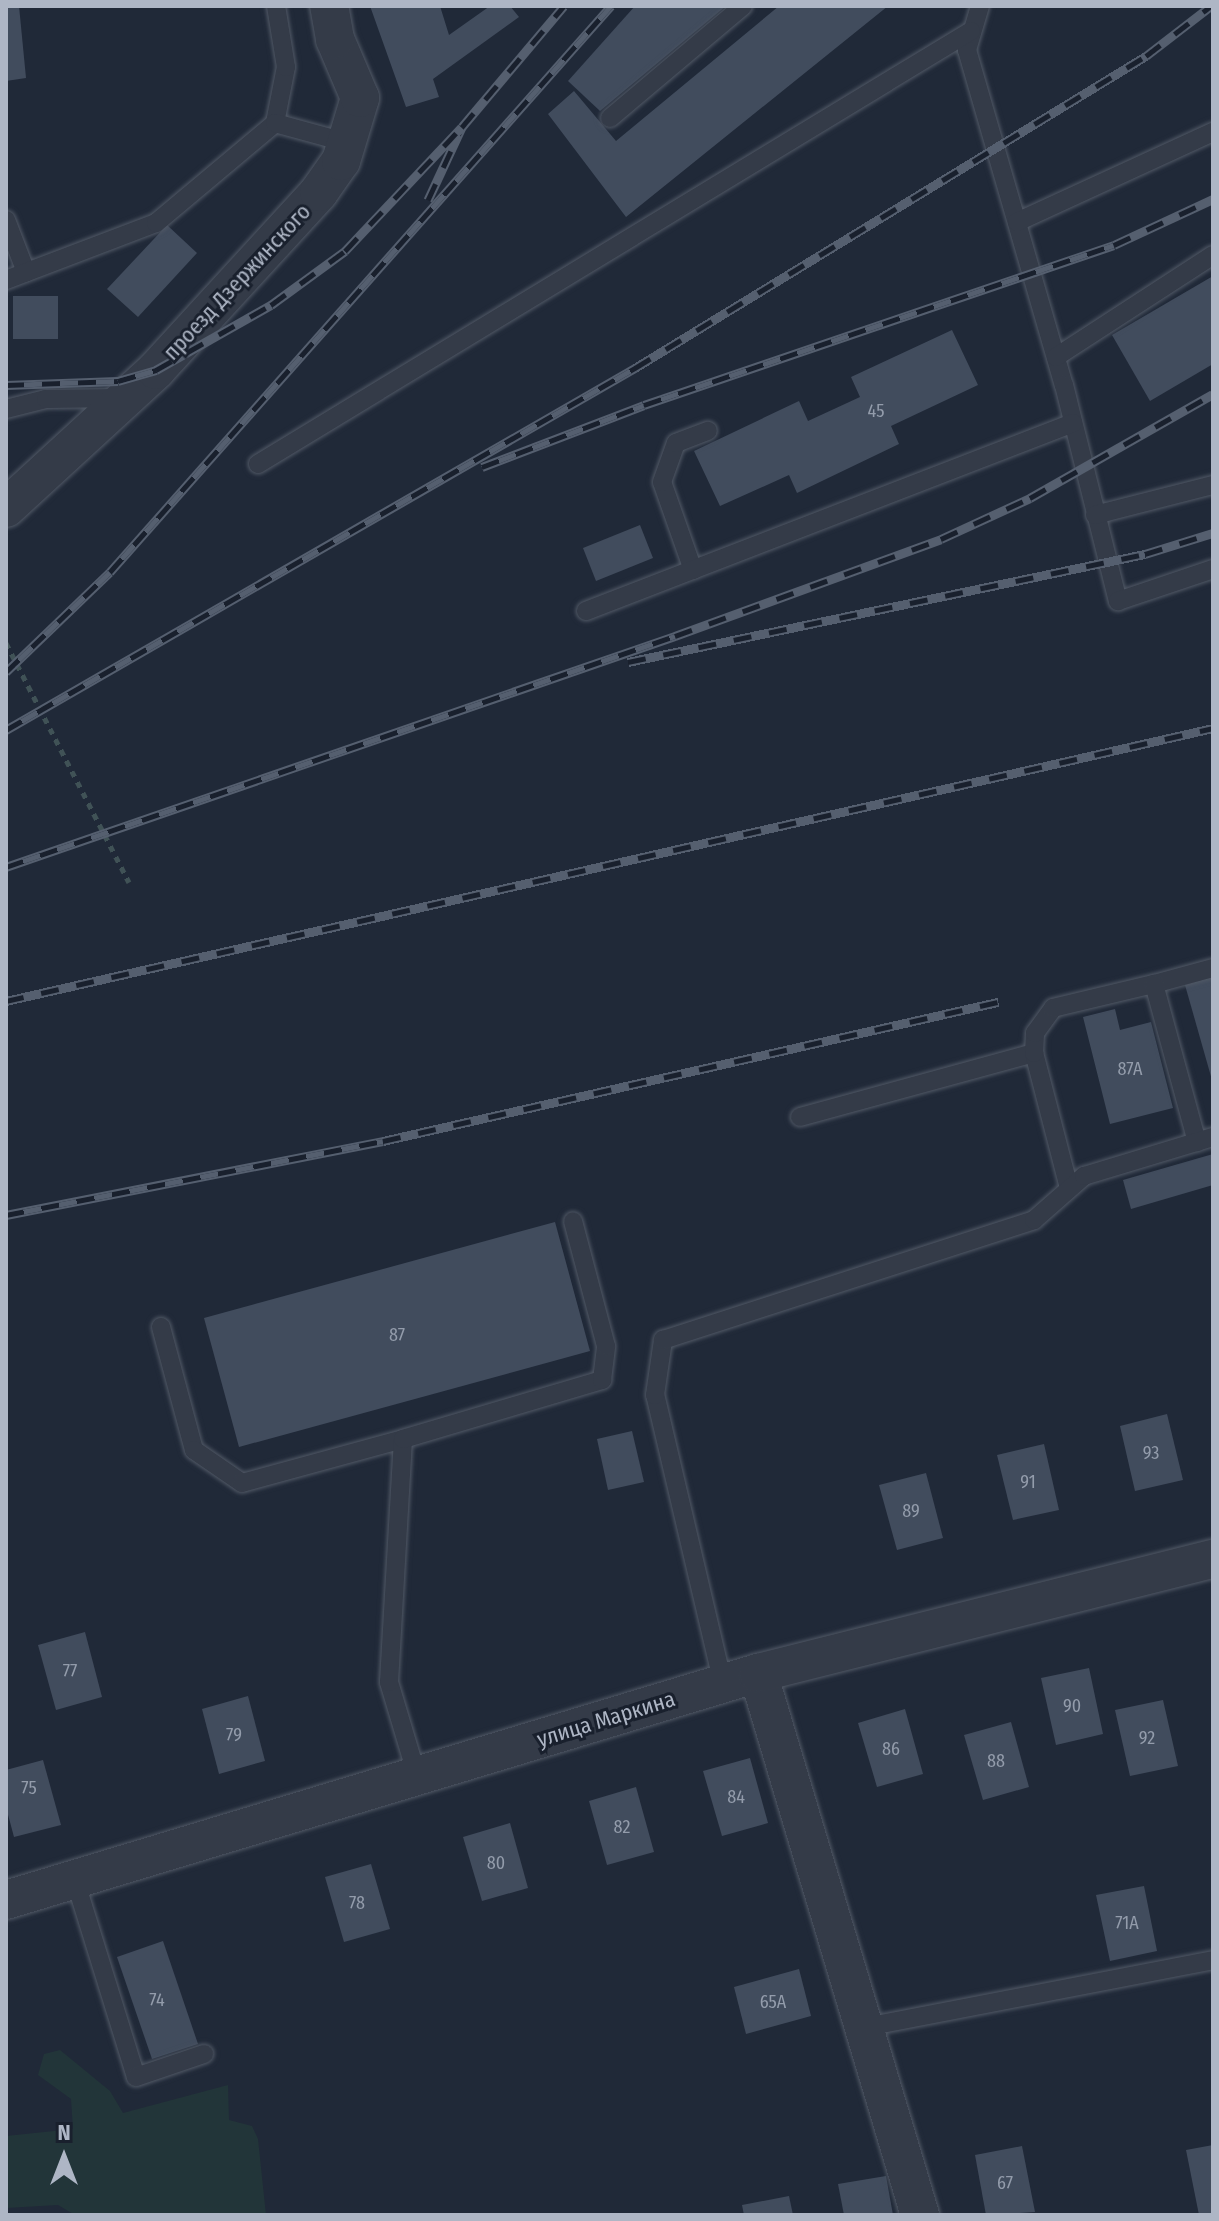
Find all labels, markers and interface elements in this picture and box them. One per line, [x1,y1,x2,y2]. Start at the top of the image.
street label: проезд Дзержинского [158,199,316,365]
house number: 45 [868,400,884,422]
house number: 87А [1118,1058,1142,1080]
house number: 87 [389,1324,405,1346]
house number: 93 [1143,1442,1159,1464]
house number: 91 [1020,1471,1036,1493]
house number: 89 [902,1500,920,1522]
house number: 77 [63,1660,77,1682]
street label: улица Маркина [534,1685,678,1753]
house number: 90 [1063,1695,1081,1717]
house number: 79 [226,1724,242,1746]
house number: 92 [1139,1727,1155,1749]
house number: 86 [882,1738,900,1760]
house number: 88 [987,1750,1005,1772]
house number: 75 [21,1777,37,1799]
house number: 84 [727,1786,745,1808]
house number: 82 [614,1816,630,1838]
house number: 80 [487,1852,505,1874]
house number: 78 [349,1892,365,1914]
house number: 71А [1115,1912,1139,1934]
house number: 74 [149,1989,165,2011]
house number: 65А [760,1991,786,2013]
north arrow [24,2117,104,2197]
text: N [57,2119,71,2146]
house number: 67 [997,2172,1013,2194]

